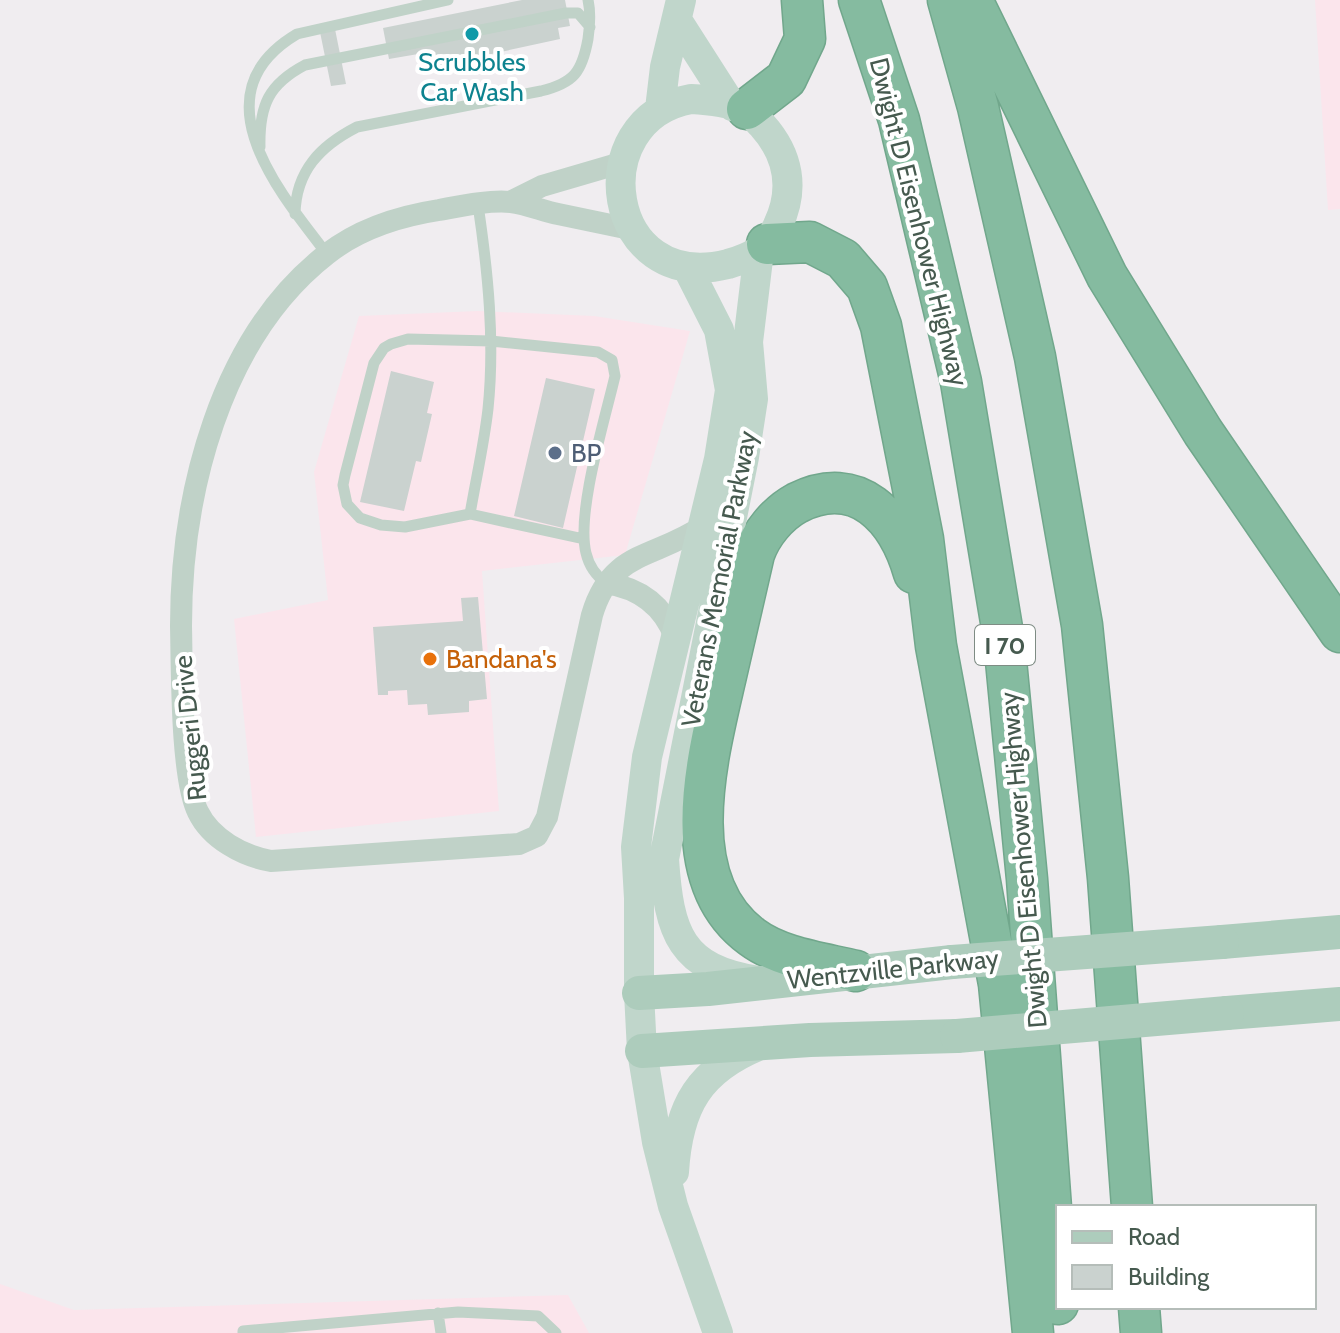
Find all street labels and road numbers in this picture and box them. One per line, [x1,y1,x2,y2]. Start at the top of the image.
street label: Dwight D Eisenhower Highway [863,55,975,389]
street label: Veterans Memorial Parkway [675,428,763,730]
road number: I 70 [975,625,1035,665]
street label: Ruggeri Drive [166,654,214,802]
street label: Dwight D Eisenhower Highway [992,691,1054,1029]
street label: Wentzville Parkway [786,942,1000,996]

